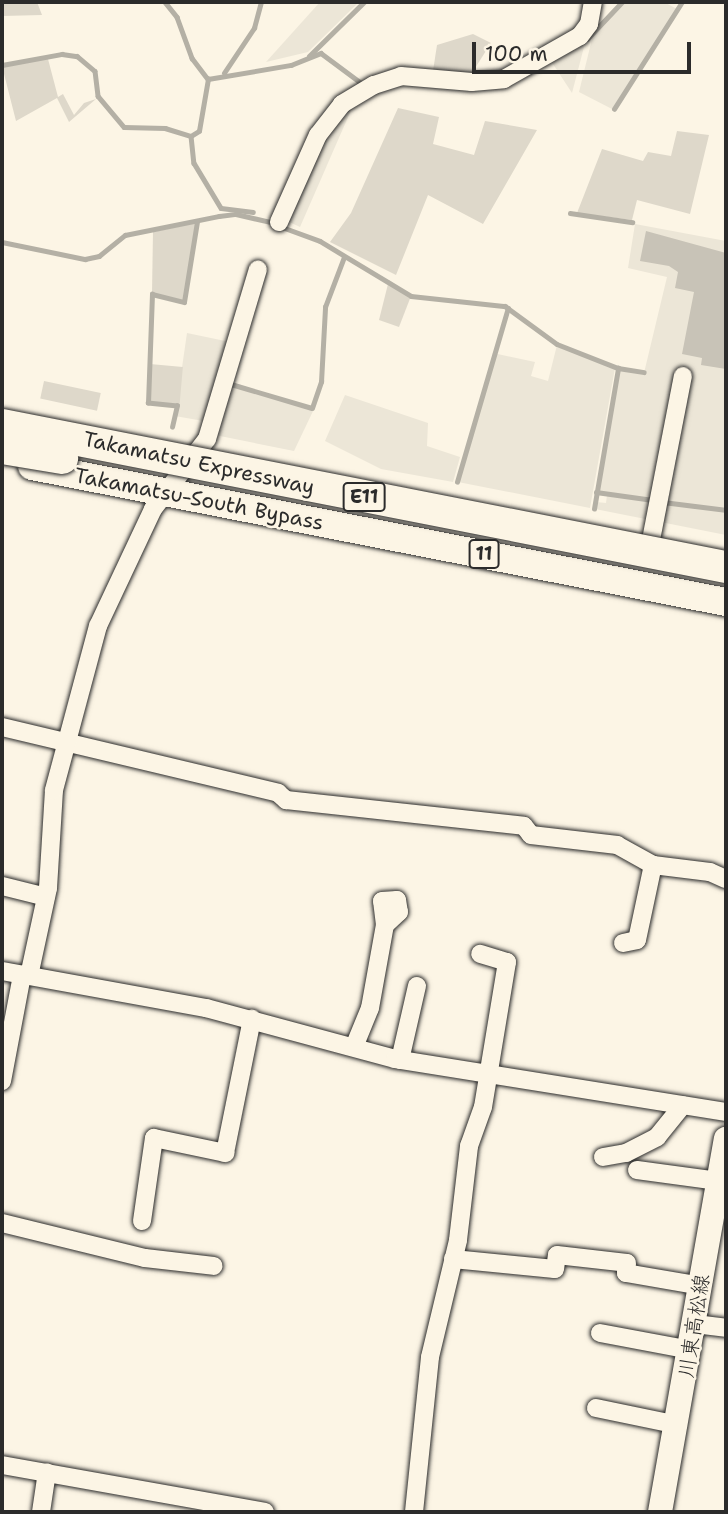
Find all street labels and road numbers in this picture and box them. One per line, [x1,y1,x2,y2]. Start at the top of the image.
street label: Takamatsu Expressway [81,426,317,500]
street label: Takamatsu-South Bypass [72,462,326,536]
road number: E11 [341,482,387,512]
road number: 11 [468,538,500,569]
street label: 川東高松線 [673,1272,715,1380]

